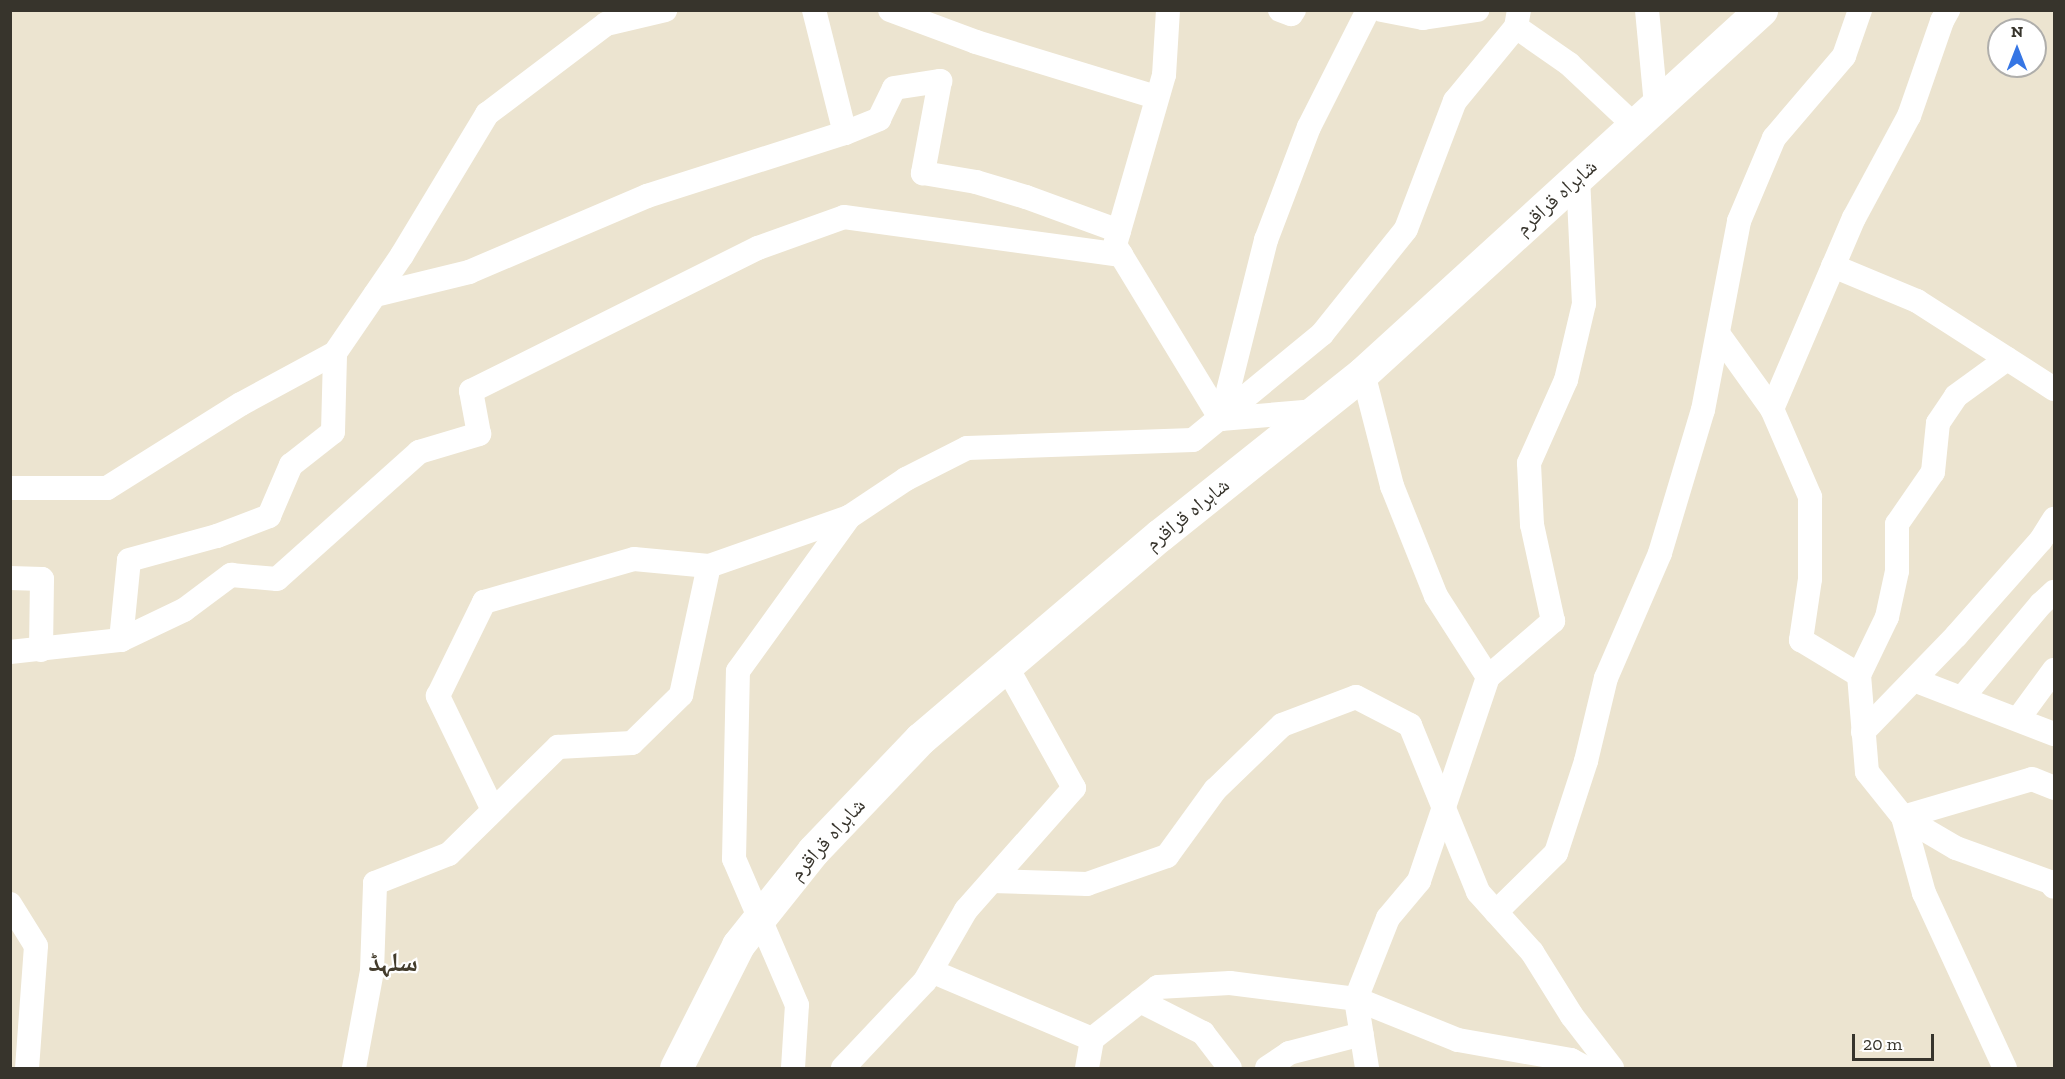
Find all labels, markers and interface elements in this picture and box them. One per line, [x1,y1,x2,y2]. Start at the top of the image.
north arrow [1987,18,2047,78]
text: N [2011,22,2023,41]
street label: شاہراہ قراقرم [1510,154,1602,240]
street label: شاہراہ قراقرم [1140,472,1234,556]
street label: شاہراہ قراقرم [784,793,870,885]
district label: سلہڈ [368,947,418,979]
scale bar [1855,1022,1938,1060]
text: 20 m [1863,1033,1902,1055]

